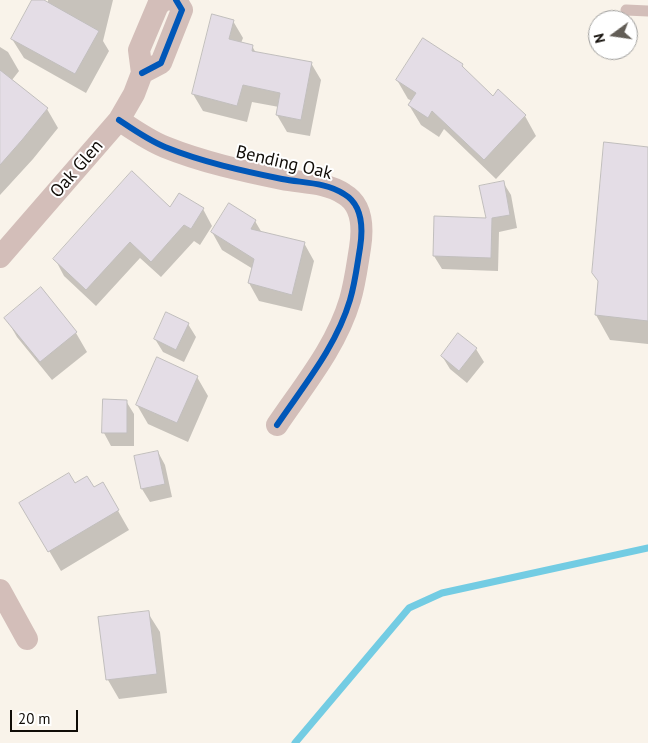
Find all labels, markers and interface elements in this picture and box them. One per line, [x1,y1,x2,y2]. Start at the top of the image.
north arrow [588,10,638,60]
text: N [590,32,609,45]
street label: Oak Glen [46,136,108,202]
street label: Bending Oak [234,141,334,185]
scale bar [12,700,80,732]
text: 20 m [18,709,51,728]

